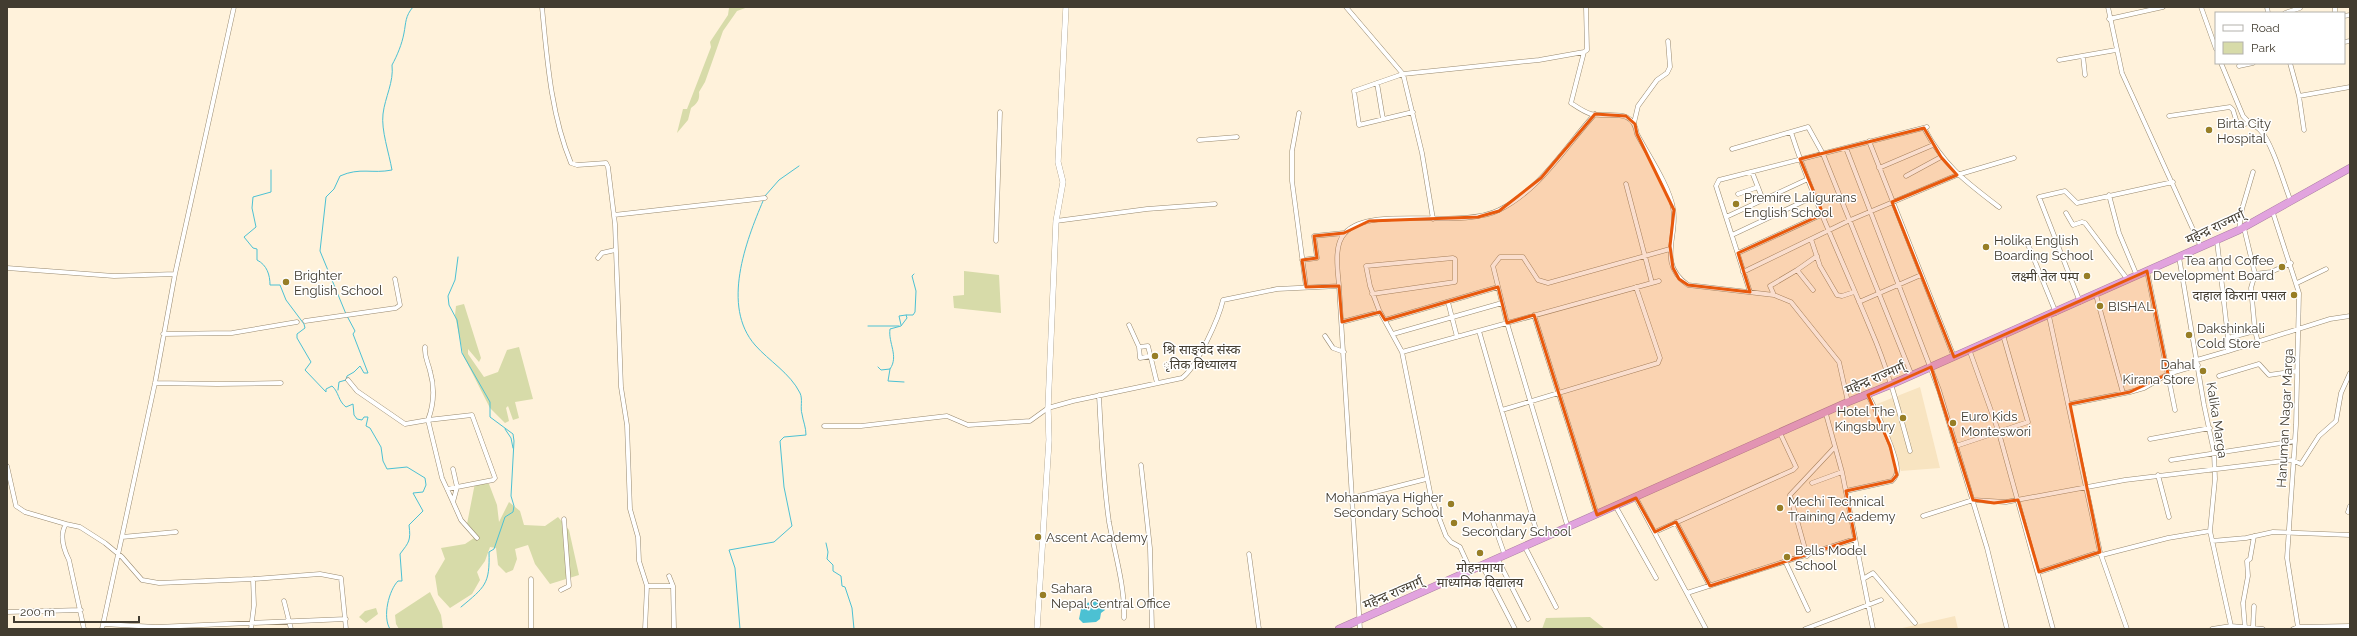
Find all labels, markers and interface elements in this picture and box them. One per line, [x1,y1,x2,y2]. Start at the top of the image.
legend [2215,12,2345,64]
text: Road [2251,21,2280,35]
text: Park [2251,41,2276,55]
place label: Birta City Hospital [2217,116,2271,146]
marker: Birta City Hospital [2204,125,2214,135]
place label: Premire Laligurans English School [1744,190,1856,220]
marker: Premire Laligurans English School [1731,199,1741,209]
street label: महेन्द्र राज्मार्ग् [2183,206,2249,247]
place label: Holika English Boarding School [1994,233,2094,263]
marker: Holika English Boarding School [1981,242,1991,252]
place label: Tea and Coffee Development Board [2153,253,2274,283]
marker: Tea and Coffee Development Board [2277,262,2287,272]
place label: Brighter English School [294,268,383,298]
place label: लक्ष्मी तेल पम्प [2011,269,2080,284]
marker: लक्ष्मी तेल पम्प [2082,271,2092,281]
marker: Brighter English School [281,277,291,287]
place label: दाहाल किराना पसल [2192,288,2286,303]
marker: दाहाल किराना पसल [2289,290,2299,300]
place label: BISHAL [2108,299,2154,314]
marker: BISHAL [2095,301,2105,311]
place label: Dakshinkali Cold Store [2197,321,2265,351]
marker: Dakshinkali Cold Store [2184,330,2194,340]
place label: श्रि साङ्वेद संस्क ृतिक विध्यालय [1163,342,1242,372]
street label: Hanuman Nagar Marga [2274,348,2296,488]
marker: श्रि साङ्वेद संस्क ृतिक विध्यालय [1150,351,1160,361]
place label: Dahal Kirana Store [2122,357,2195,387]
street label: महेन्द्र राज्मार्ग् [1843,358,1909,397]
marker: Dahal Kirana Store [2198,366,2208,376]
street label: Kalika Marga [2204,381,2230,459]
place label: Hotel The Kingsbury [1835,404,1895,434]
place label: Euro Kids Monteswori [1961,409,2031,439]
marker: Hotel The Kingsbury [1898,413,1908,423]
marker: Euro Kids Monteswori [1948,418,1958,428]
place label: Mohanmaya Higher Secondary School [1325,490,1443,520]
place label: Mechi Technical Training Academy [1788,494,1896,524]
marker: Mohanmaya Higher Secondary School [1446,499,1456,509]
marker: Mechi Technical Training Academy [1775,503,1785,513]
place label: Mohanmaya Secondary School [1462,509,1572,539]
marker: Mohanmaya Secondary School [1449,518,1459,528]
place label: Ascent Academy [1046,530,1148,545]
marker: Ascent Academy [1033,532,1043,542]
place label: Bells Model School [1795,543,1867,573]
marker: मोहनमाया माध्यमिक विद्यालय [1475,548,1485,558]
marker: Bells Model School [1782,552,1792,562]
place label: मोहनमाया माध्यमिक विद्यालय [1437,560,1524,590]
street label: महेन्द्र राज्मार्ग् [1361,573,1427,612]
place label: Sahara Nepal,Central Office [1051,581,1171,611]
marker: Sahara Nepal,Central Office [1038,590,1048,600]
scale bar [14,598,139,624]
text: 200 m [20,605,55,619]

